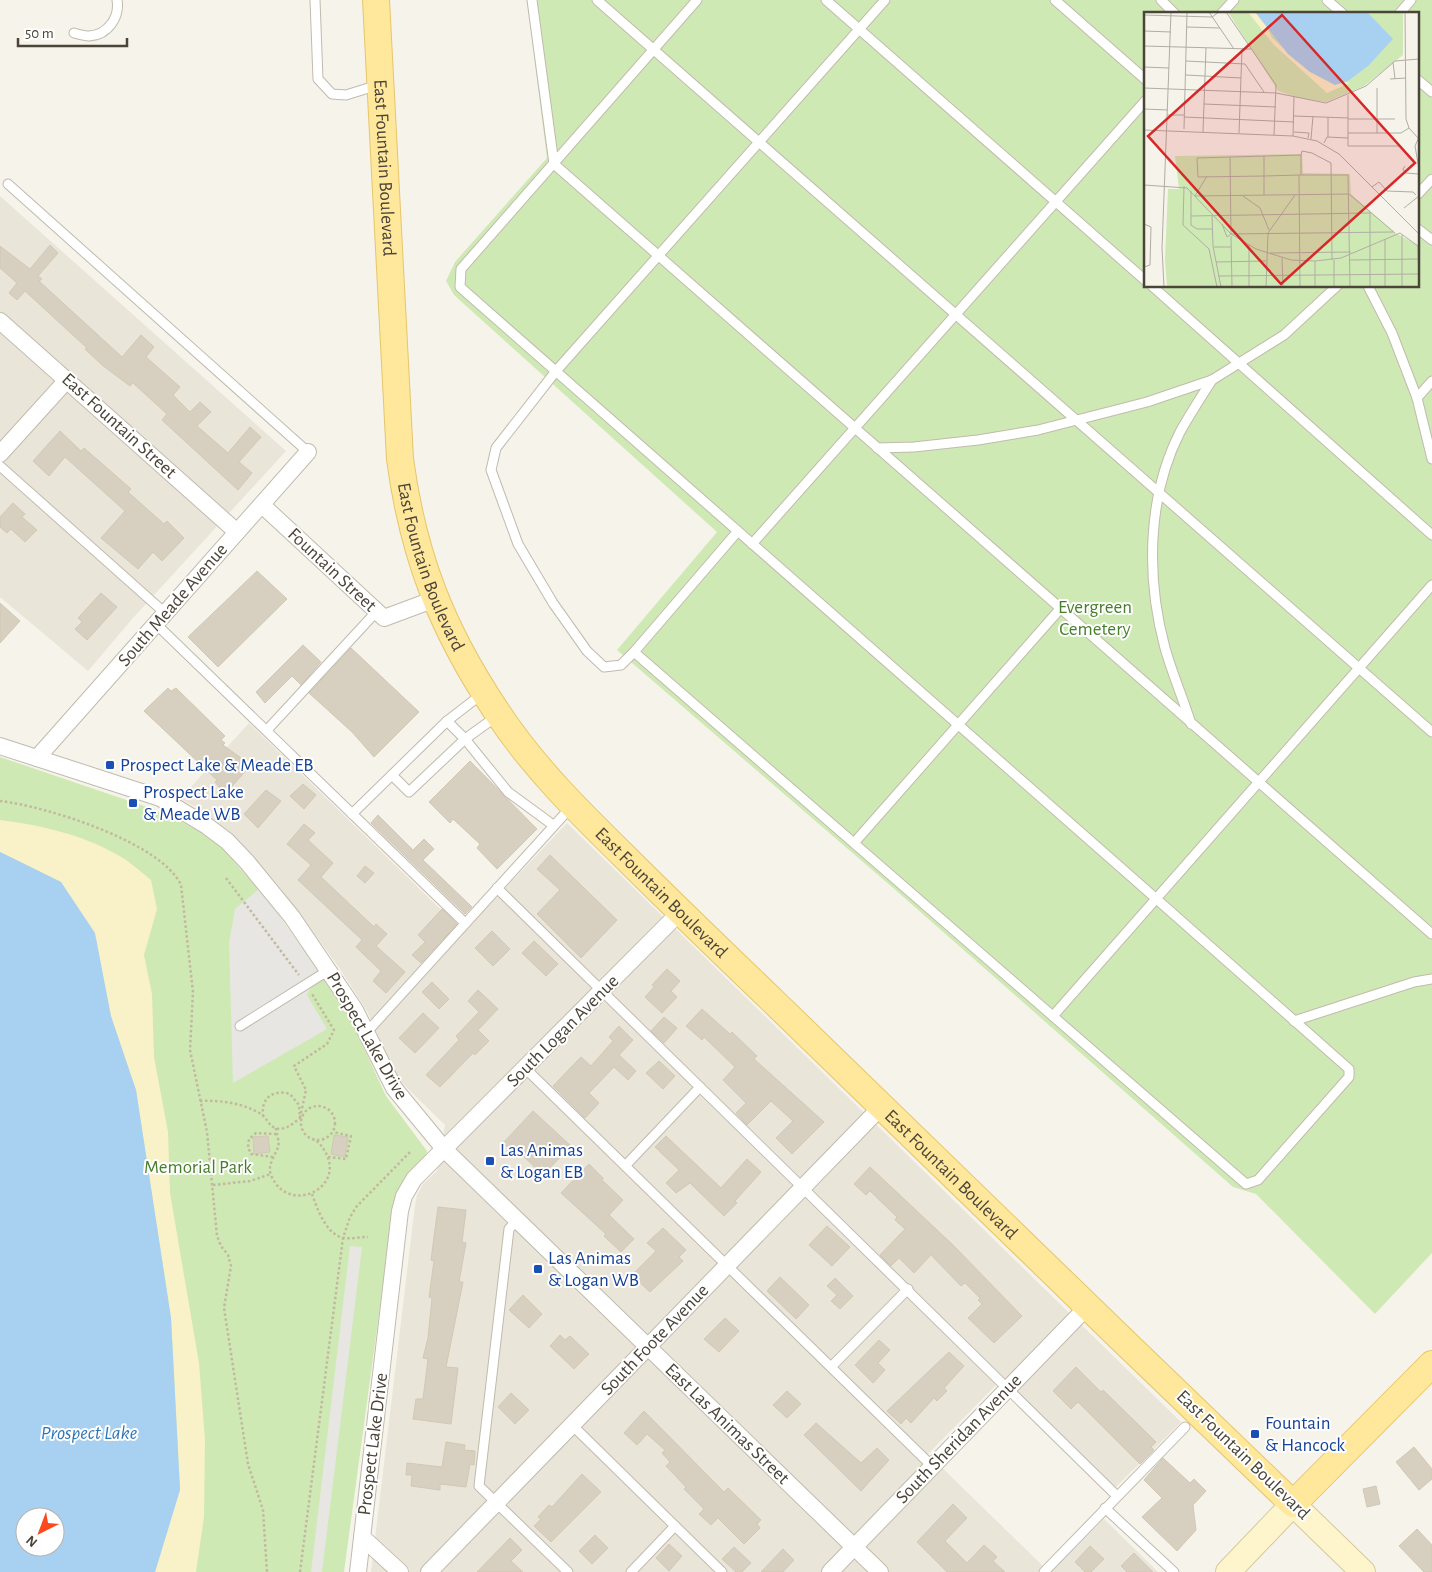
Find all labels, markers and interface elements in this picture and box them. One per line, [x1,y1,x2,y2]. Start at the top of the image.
inset map [1144,12,1420,288]
scale bar [18,15,126,47]
text: 50 m [25,26,54,41]
street label: East Fountain Boulevard [371,79,399,257]
street label: East Fountain Street [58,370,180,482]
street label: East Fountain Boulevard [394,481,468,654]
street label: Fountain Street [284,524,380,616]
street label: South Meade Avenue [115,540,231,670]
park label: Evergreen Cemetery [1058,598,1132,639]
place label: Prospect Lake & Meade EB [120,756,314,775]
marker: Prospect Lake & Meade EB [104,759,116,771]
place label: Prospect Lake & Meade WB [143,783,244,824]
marker: Prospect Lake & Meade WB [127,797,139,809]
street label: East Fountain Boulevard [591,824,731,962]
street label: Prospect Lake Drive [323,969,411,1103]
street label: South Logan Avenue [503,971,623,1091]
street label: East Fountain Boulevard [881,1106,1021,1243]
place label: Las Animas & Logan EB [500,1141,583,1182]
marker: Las Animas & Logan EB [484,1155,496,1167]
park label: Memorial Park [144,1158,252,1177]
place label: Las Animas & Logan WB [548,1249,639,1290]
marker: Las Animas & Logan WB [532,1263,544,1275]
street label: South Foote Avenue [597,1281,713,1399]
street label: East Las Animas Street [661,1360,793,1488]
street label: South Sheridan Avenue [893,1371,1025,1507]
street label: Prospect Lake Drive [355,1372,391,1516]
street label: East Fountain Boulevard [1173,1387,1313,1523]
place label: Fountain & Hancock [1265,1414,1345,1455]
water label: Prospect Lake [41,1423,138,1443]
marker: Fountain & Hancock [1249,1428,1261,1440]
north arrow [15,1507,65,1557]
text: N [24,1532,40,1549]

